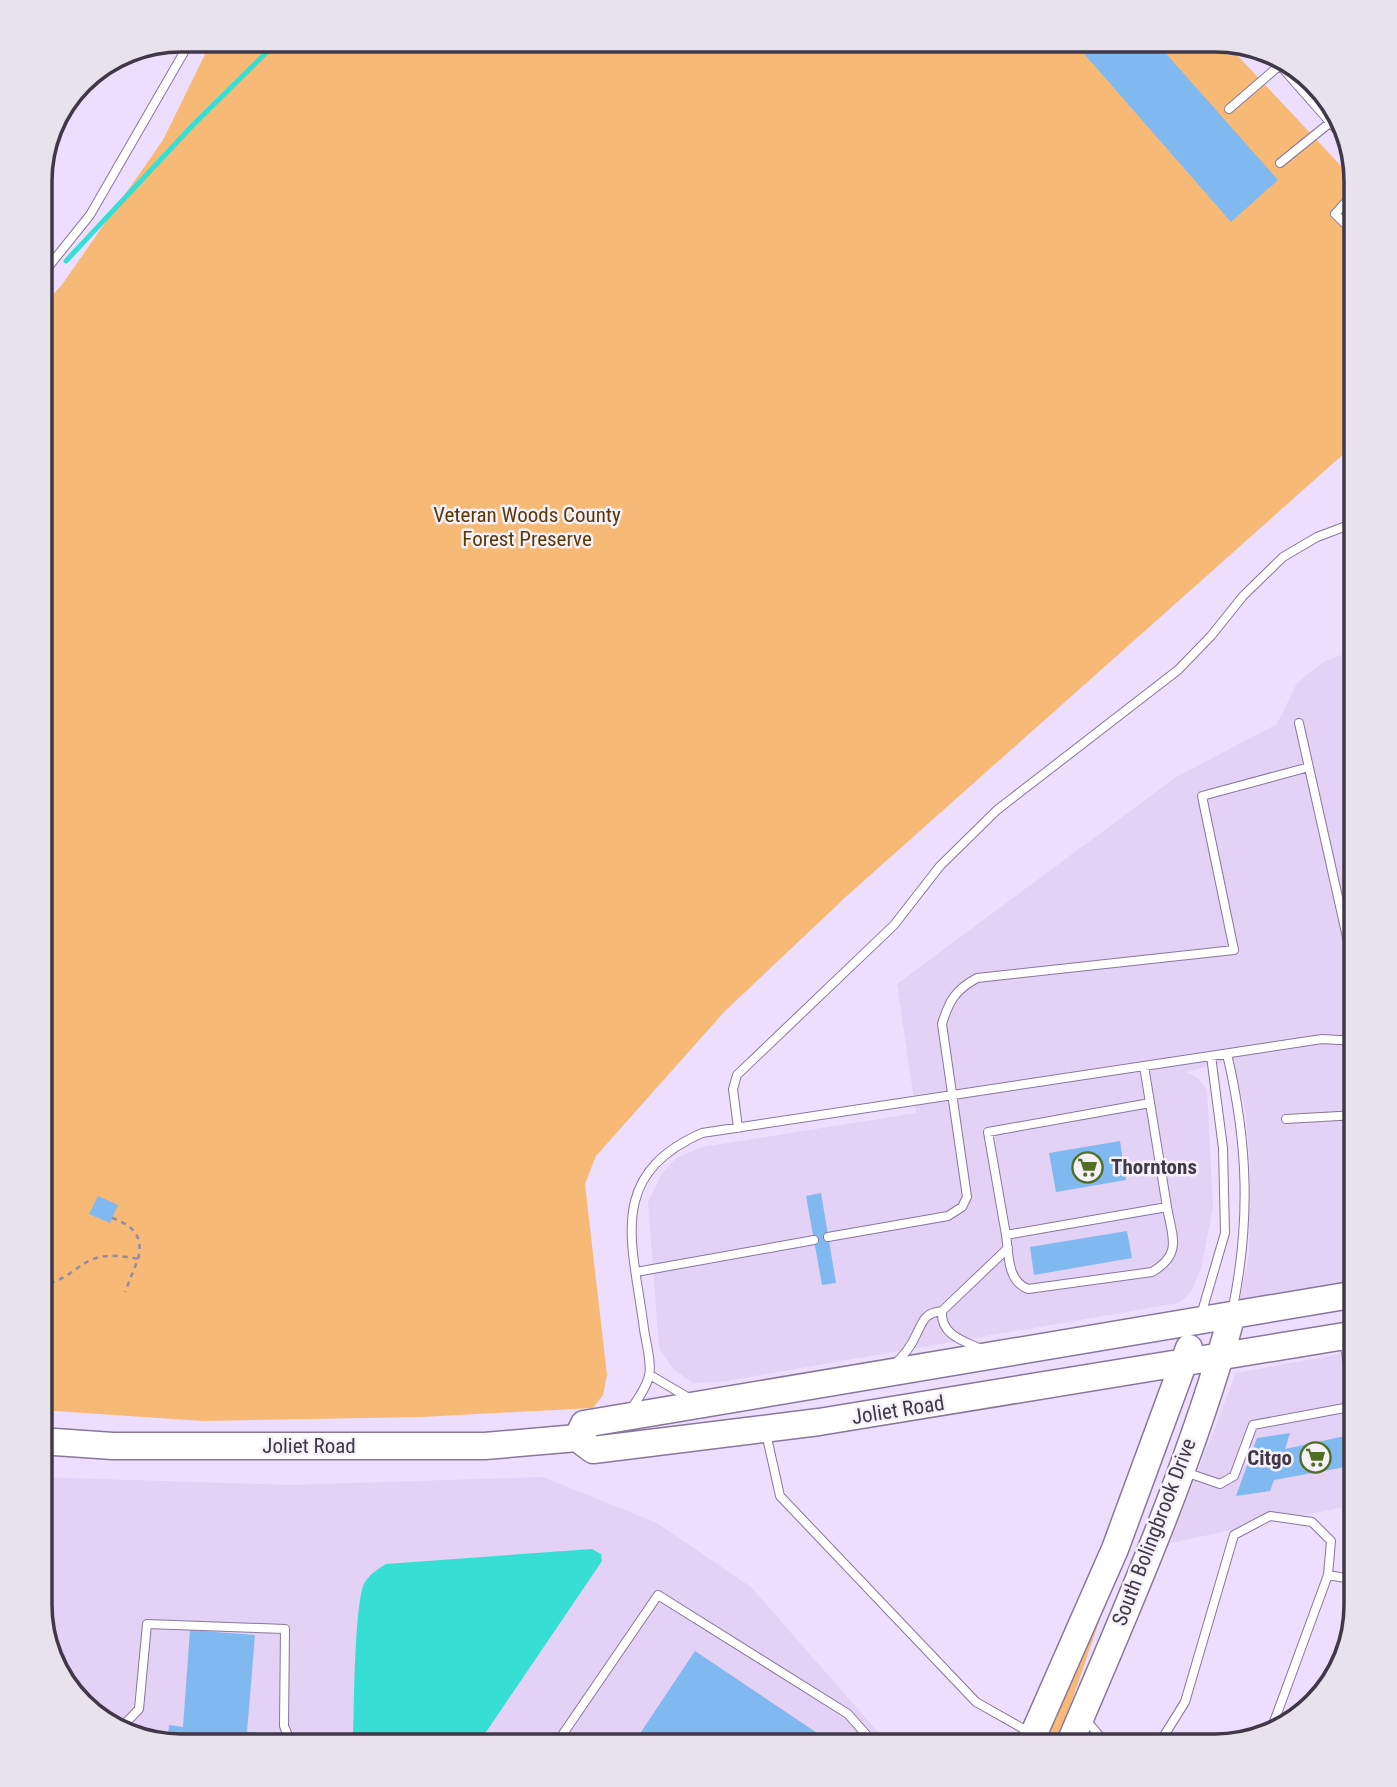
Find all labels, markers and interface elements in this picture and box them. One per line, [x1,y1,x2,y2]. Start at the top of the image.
park label: Veteran Woods County Forest Preserve [433,503,621,551]
supermarket icon: Thorntons [1071,1150,1105,1184]
place label: Thorntons [1111,1155,1197,1179]
street label: Joliet Road [850,1391,946,1429]
street label: Joliet Road [262,1434,356,1458]
street label: South Bolingbrook Drive [1107,1435,1201,1629]
supermarket icon: Citgo [1298,1441,1332,1475]
place label: Citgo [1247,1446,1292,1470]

